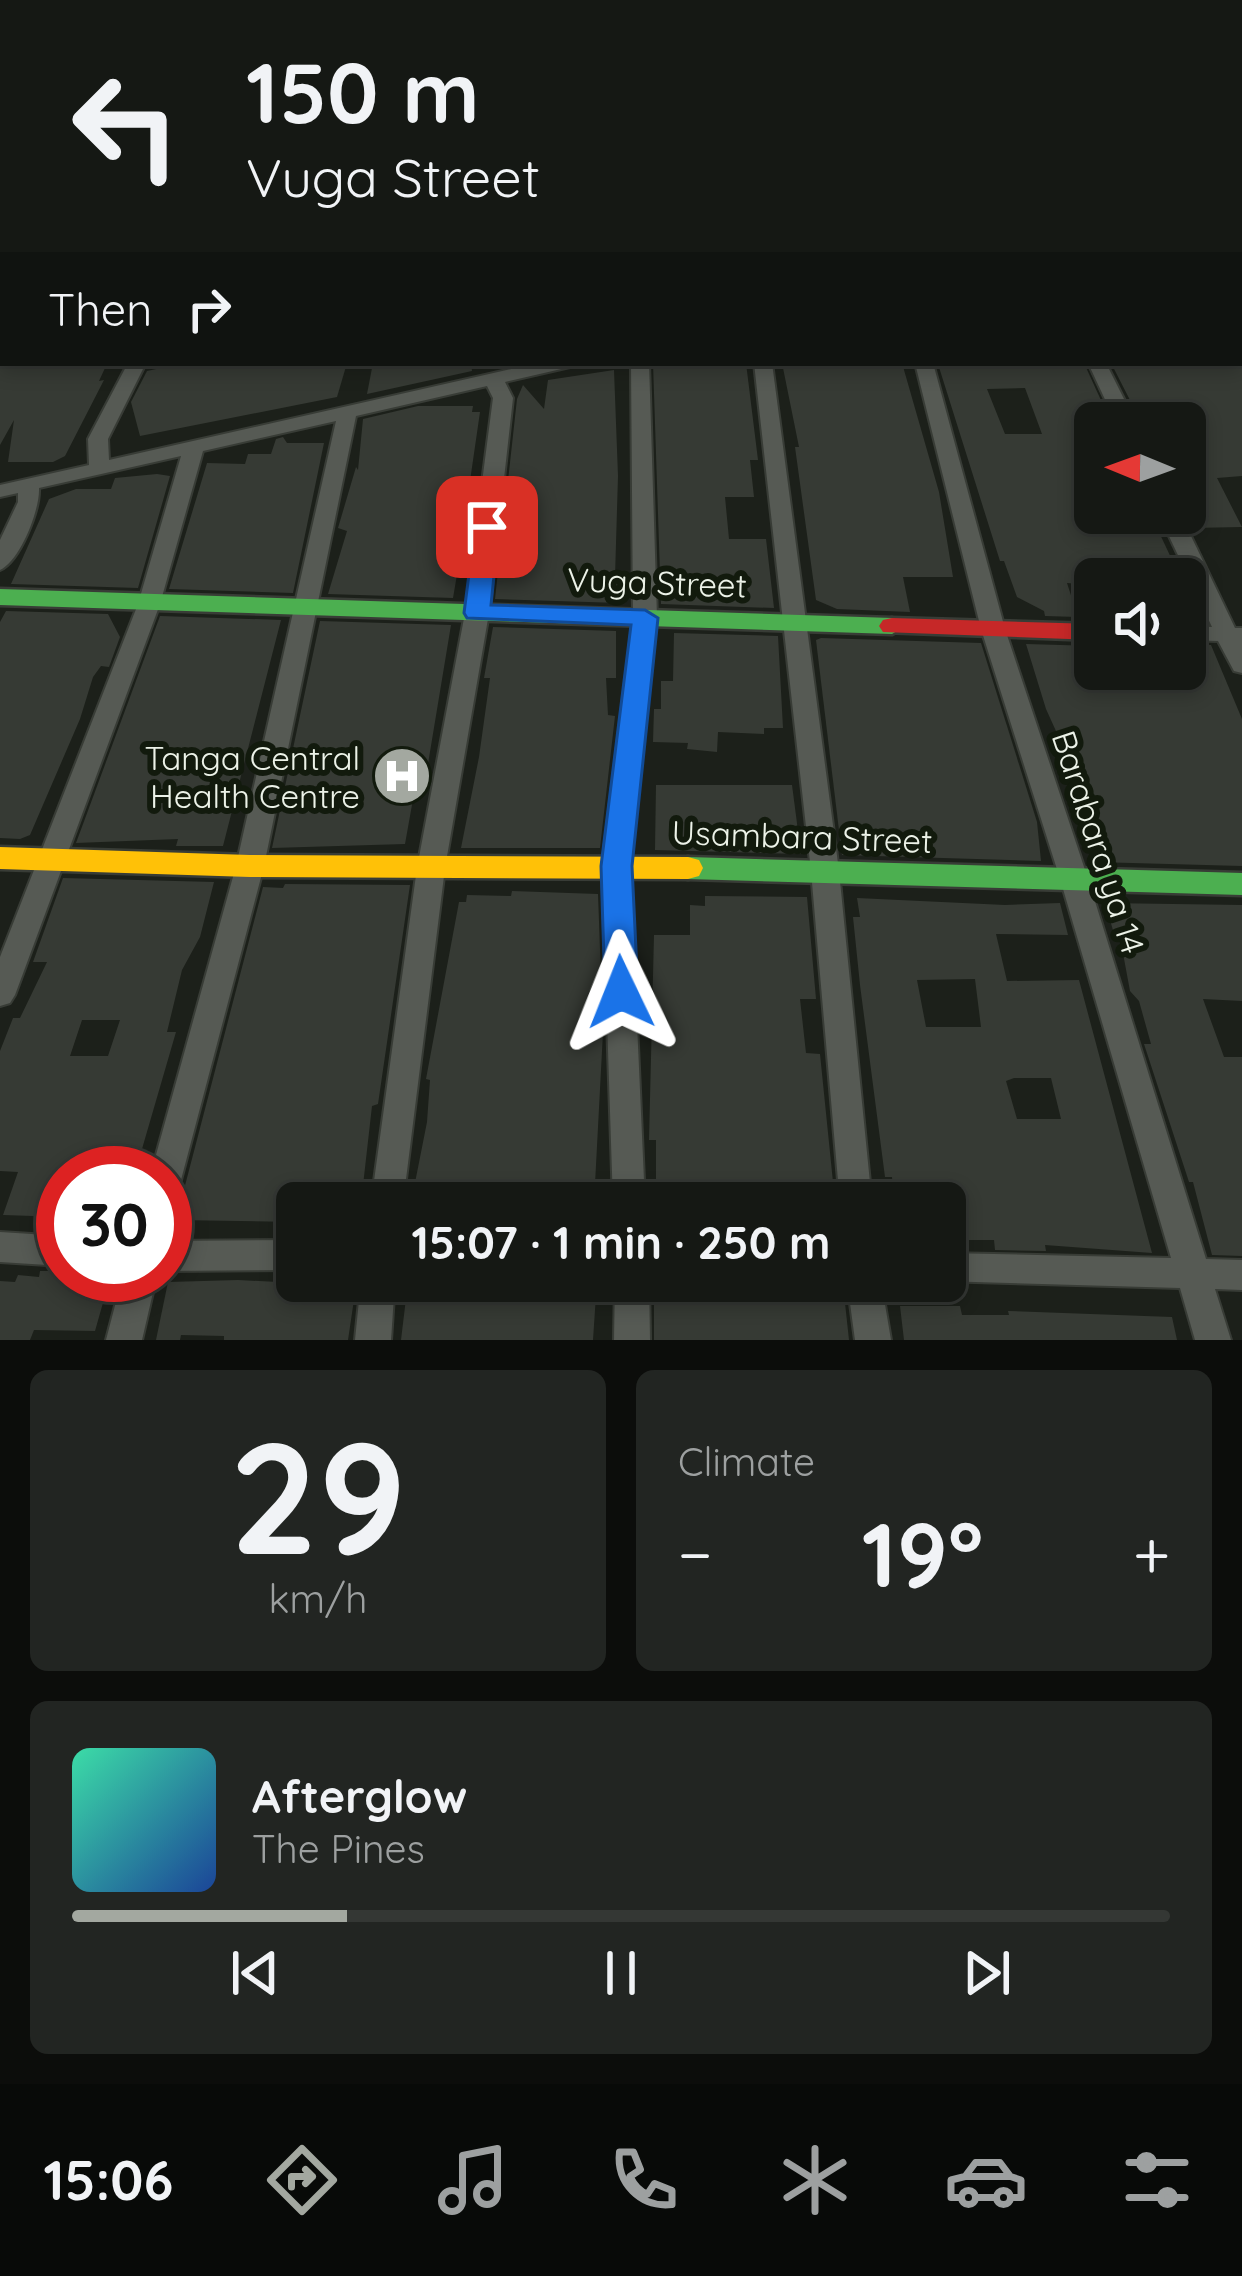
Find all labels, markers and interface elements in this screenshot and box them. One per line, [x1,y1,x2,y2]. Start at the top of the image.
text: 150 m [246,39,480,144]
icon: left [48,48,204,204]
text: Vuga Street [246,143,540,211]
icon: right [176,276,242,342]
text: Then [48,281,152,337]
north arrow [1074,402,1206,534]
map controls [1074,402,1206,690]
pin [436,476,538,578]
icon: arrive [454,494,520,560]
street label: Vuga Street [566,558,748,606]
button: sound [1074,558,1206,690]
street label: Barabara ya 14 [1044,725,1154,959]
place label: Tanga Central Health Centre [145,737,360,816]
hospital icon: Tanga Central Health Centre [371,745,433,807]
street label: Usambara Street [671,811,933,861]
position arrow [558,929,684,1055]
speed limit sign: 30 [36,1146,192,1302]
text: 15:07 · 1 min · 250 m [412,1214,830,1270]
text: 29 [229,1398,407,1593]
text: Climate [678,1437,815,1486]
text: 19° [862,1497,983,1610]
text: − [678,1512,712,1595]
text: + [1133,1512,1170,1595]
text: km/h [269,1574,367,1623]
text: Afterglow [252,1768,467,1824]
text: The Pines [252,1824,425,1873]
icon: previous [222,1940,288,2006]
icon: pause [588,1940,654,2006]
icon: next [954,1940,1020,2006]
icon: directions [260,2138,344,2222]
icon: music [431,2138,515,2222]
icon: phone [602,2138,686,2222]
icon: climate [773,2138,857,2222]
icon: car [944,2138,1028,2222]
icon: filters [1115,2138,1199,2222]
text: 15:06 [43,2146,173,2214]

